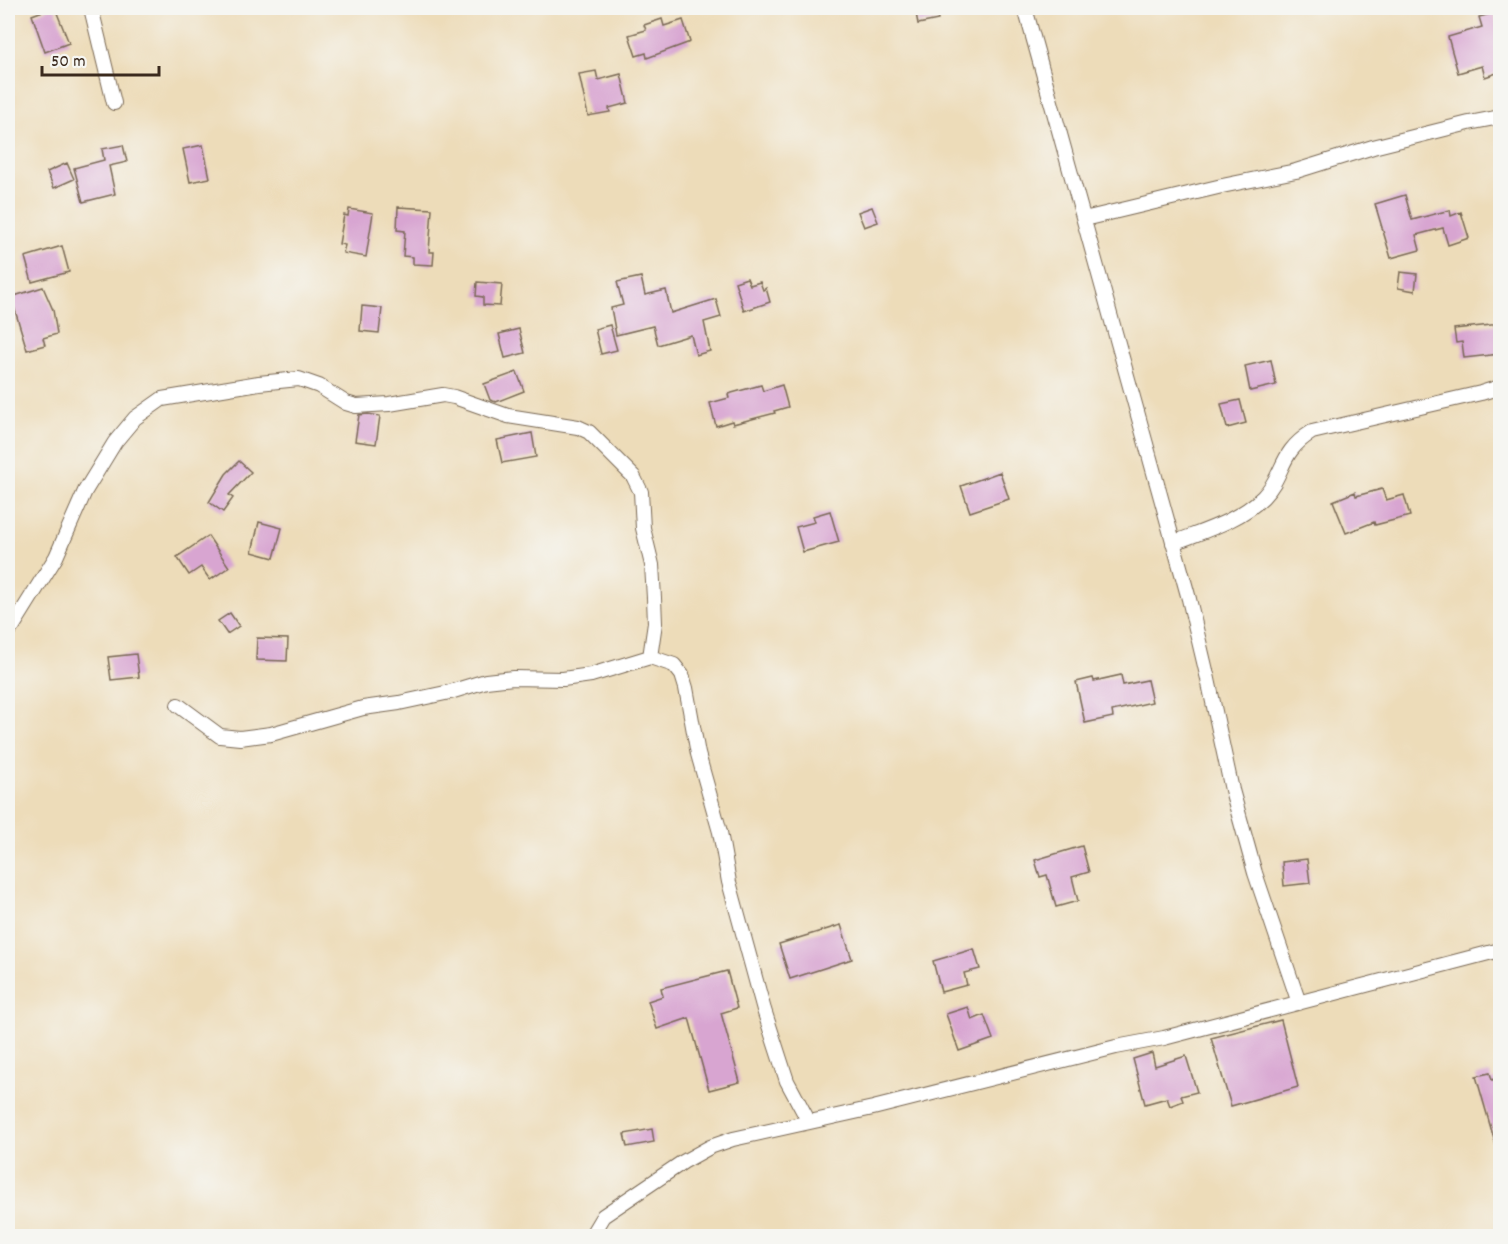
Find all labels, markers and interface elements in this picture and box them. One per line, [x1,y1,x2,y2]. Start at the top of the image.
scale bar [42,39,159,77]
text: 50 m [51,50,86,75]

